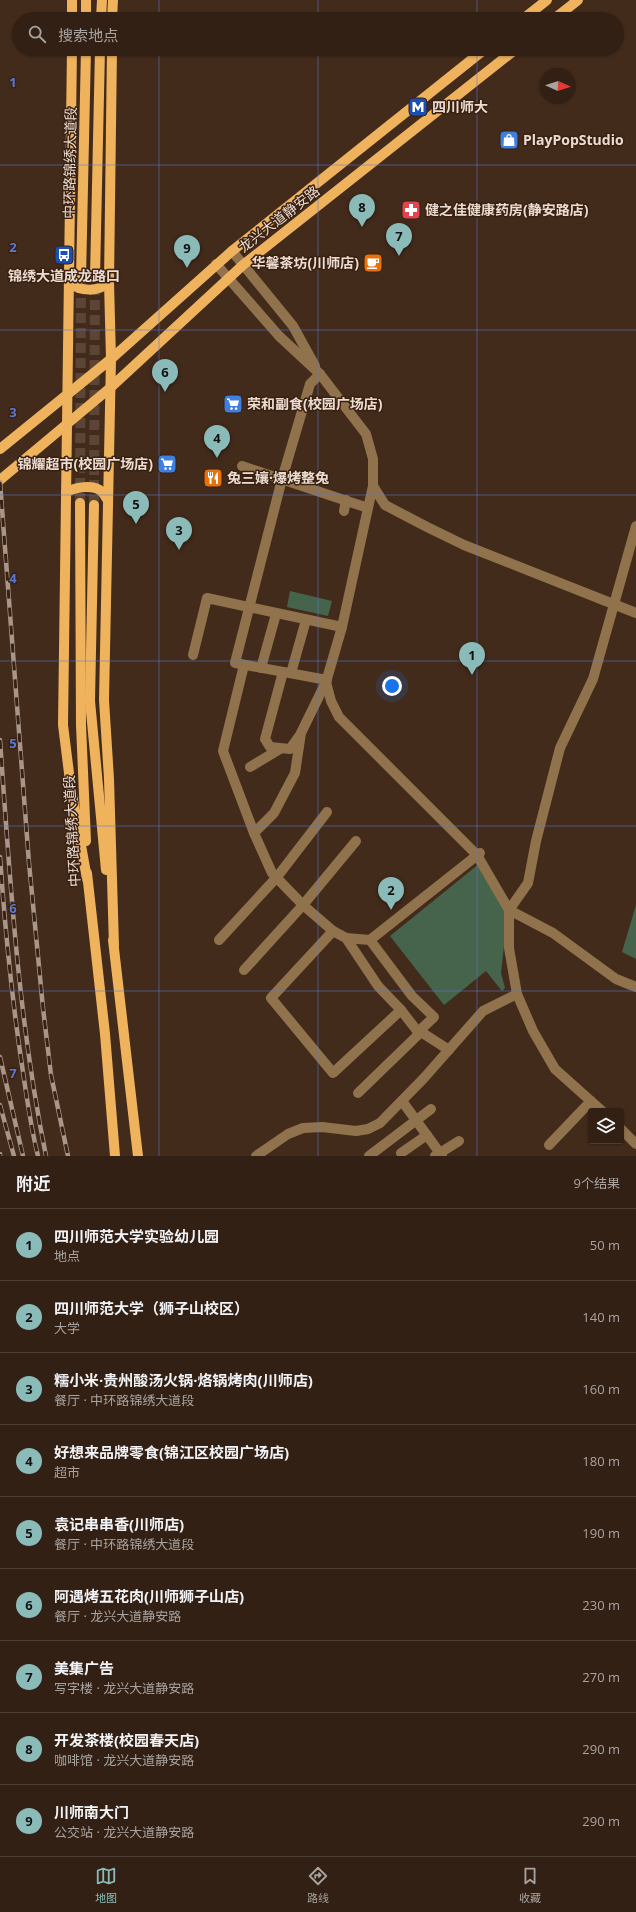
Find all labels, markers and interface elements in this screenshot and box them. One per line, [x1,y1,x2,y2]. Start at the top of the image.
search box [12,12,624,56]
icon: search [26,23,48,45]
text: 搜索地点 [58,25,118,45]
north arrow [540,68,576,104]
text: 1 [9,73,17,91]
metro station icon: 四川师大 [407,96,429,118]
place label: 四川师大 [432,97,488,116]
street label: 中环路锦绣大道段 [59,107,80,219]
shop icon: PlayPopStudio [498,129,520,151]
place label: PlayPopStudio [523,130,624,149]
street label: 龙兴大道静安路 [234,181,323,256]
pin: 8 [349,194,375,227]
pharmacy icon: 健之佳健康药房(静安路店) [400,199,422,221]
place label: 健之佳健康药房(静安路店) [425,200,589,219]
pin: 7 [386,223,412,256]
pin: 9 [174,235,200,268]
text: 2 [9,238,17,256]
bus stop icon: 锦绣大道成龙路口 [53,244,75,266]
cafe icon: 华馨茶坊(川师店) [362,252,384,274]
place label: 华馨茶坊(川师店) [252,253,359,272]
place label: 锦绣大道成龙路口 [8,266,120,285]
pin: 6 [152,359,178,392]
supermarket icon: 荣和副食(校园广场店) [222,393,244,415]
place label: 荣和副食(校园广场店) [247,394,383,413]
text: 3 [9,403,17,421]
pin: 4 [204,425,230,458]
supermarket icon: 锦耀超市(校园广场店) [156,453,178,475]
place label: 锦耀超市(校园广场店) [18,454,153,473]
restaurant icon: 兔三孃·爆烤整兔 [202,467,224,489]
place label: 兔三孃·爆烤整兔 [227,468,329,487]
pin: 5 [123,491,149,524]
pin: 3 [166,517,192,550]
text: 4 [9,569,17,587]
pin: 1 [459,642,485,675]
your location [382,676,402,696]
text: 5 [9,734,17,752]
street label: 中环路锦绣大道段 [59,775,84,887]
pin: 2 [378,877,404,910]
text: 6 [9,899,17,917]
text: 7 [9,1064,17,1082]
map controls [588,1108,624,1144]
button: layers [588,1108,624,1144]
text: 附近 [16,1172,50,1195]
text: 9个结果 [574,1174,620,1192]
text: 四川师范大学实验幼儿园 [54,1226,219,1246]
text: 1 [25,1236,33,1254]
text: 50 m [590,1236,620,1254]
text: 地点 [54,1247,80,1265]
text: 四川师范大学（狮子山校区） [54,1298,249,1318]
text: 2 [25,1308,33,1326]
text: 140 m [582,1308,620,1326]
text: 大学 [54,1319,80,1337]
text: 糯小米·贵州酸汤火锅·烙锅烤肉(川师店) [54,1370,313,1390]
text: 3 [25,1380,33,1398]
text: 160 m [582,1380,620,1398]
text: 餐厅 · 中环路锦绣大道段 [54,1391,194,1409]
text: 好想来品牌零食(锦江区校园广场店) [54,1442,289,1462]
text: 4 [25,1452,33,1470]
text: 180 m [582,1452,620,1470]
text: 超市 [54,1463,80,1481]
text: 袁记串串香(川师店) [54,1514,184,1534]
text: 5 [25,1524,33,1542]
text: 190 m [582,1524,620,1542]
text: 餐厅 · 中环路锦绣大道段 [54,1535,194,1553]
text: 阿遇烤五花肉(川师狮子山店) [54,1586,244,1606]
text: 6 [25,1596,33,1614]
text: 230 m [582,1596,620,1614]
text: 餐厅 · 龙兴大道静安路 [54,1607,181,1625]
text: 美集广告 [54,1658,114,1678]
text: 7 [25,1668,33,1686]
text: 270 m [582,1668,620,1686]
text: 写字楼 · 龙兴大道静安路 [54,1679,194,1697]
text: 开发茶楼(校园春天店) [54,1730,199,1750]
text: 8 [25,1740,33,1758]
text: 290 m [582,1740,620,1758]
text: 咖啡馆 · 龙兴大道静安路 [54,1751,194,1769]
text: 川师南大门 [54,1802,129,1822]
text: 9 [25,1812,33,1830]
text: 290 m [582,1812,620,1830]
text: 公交站 · 龙兴大道静安路 [54,1823,194,1841]
tab: 地图 [95,1865,117,1905]
tab: 路线 [307,1865,329,1905]
tab: 收藏 [519,1865,541,1905]

